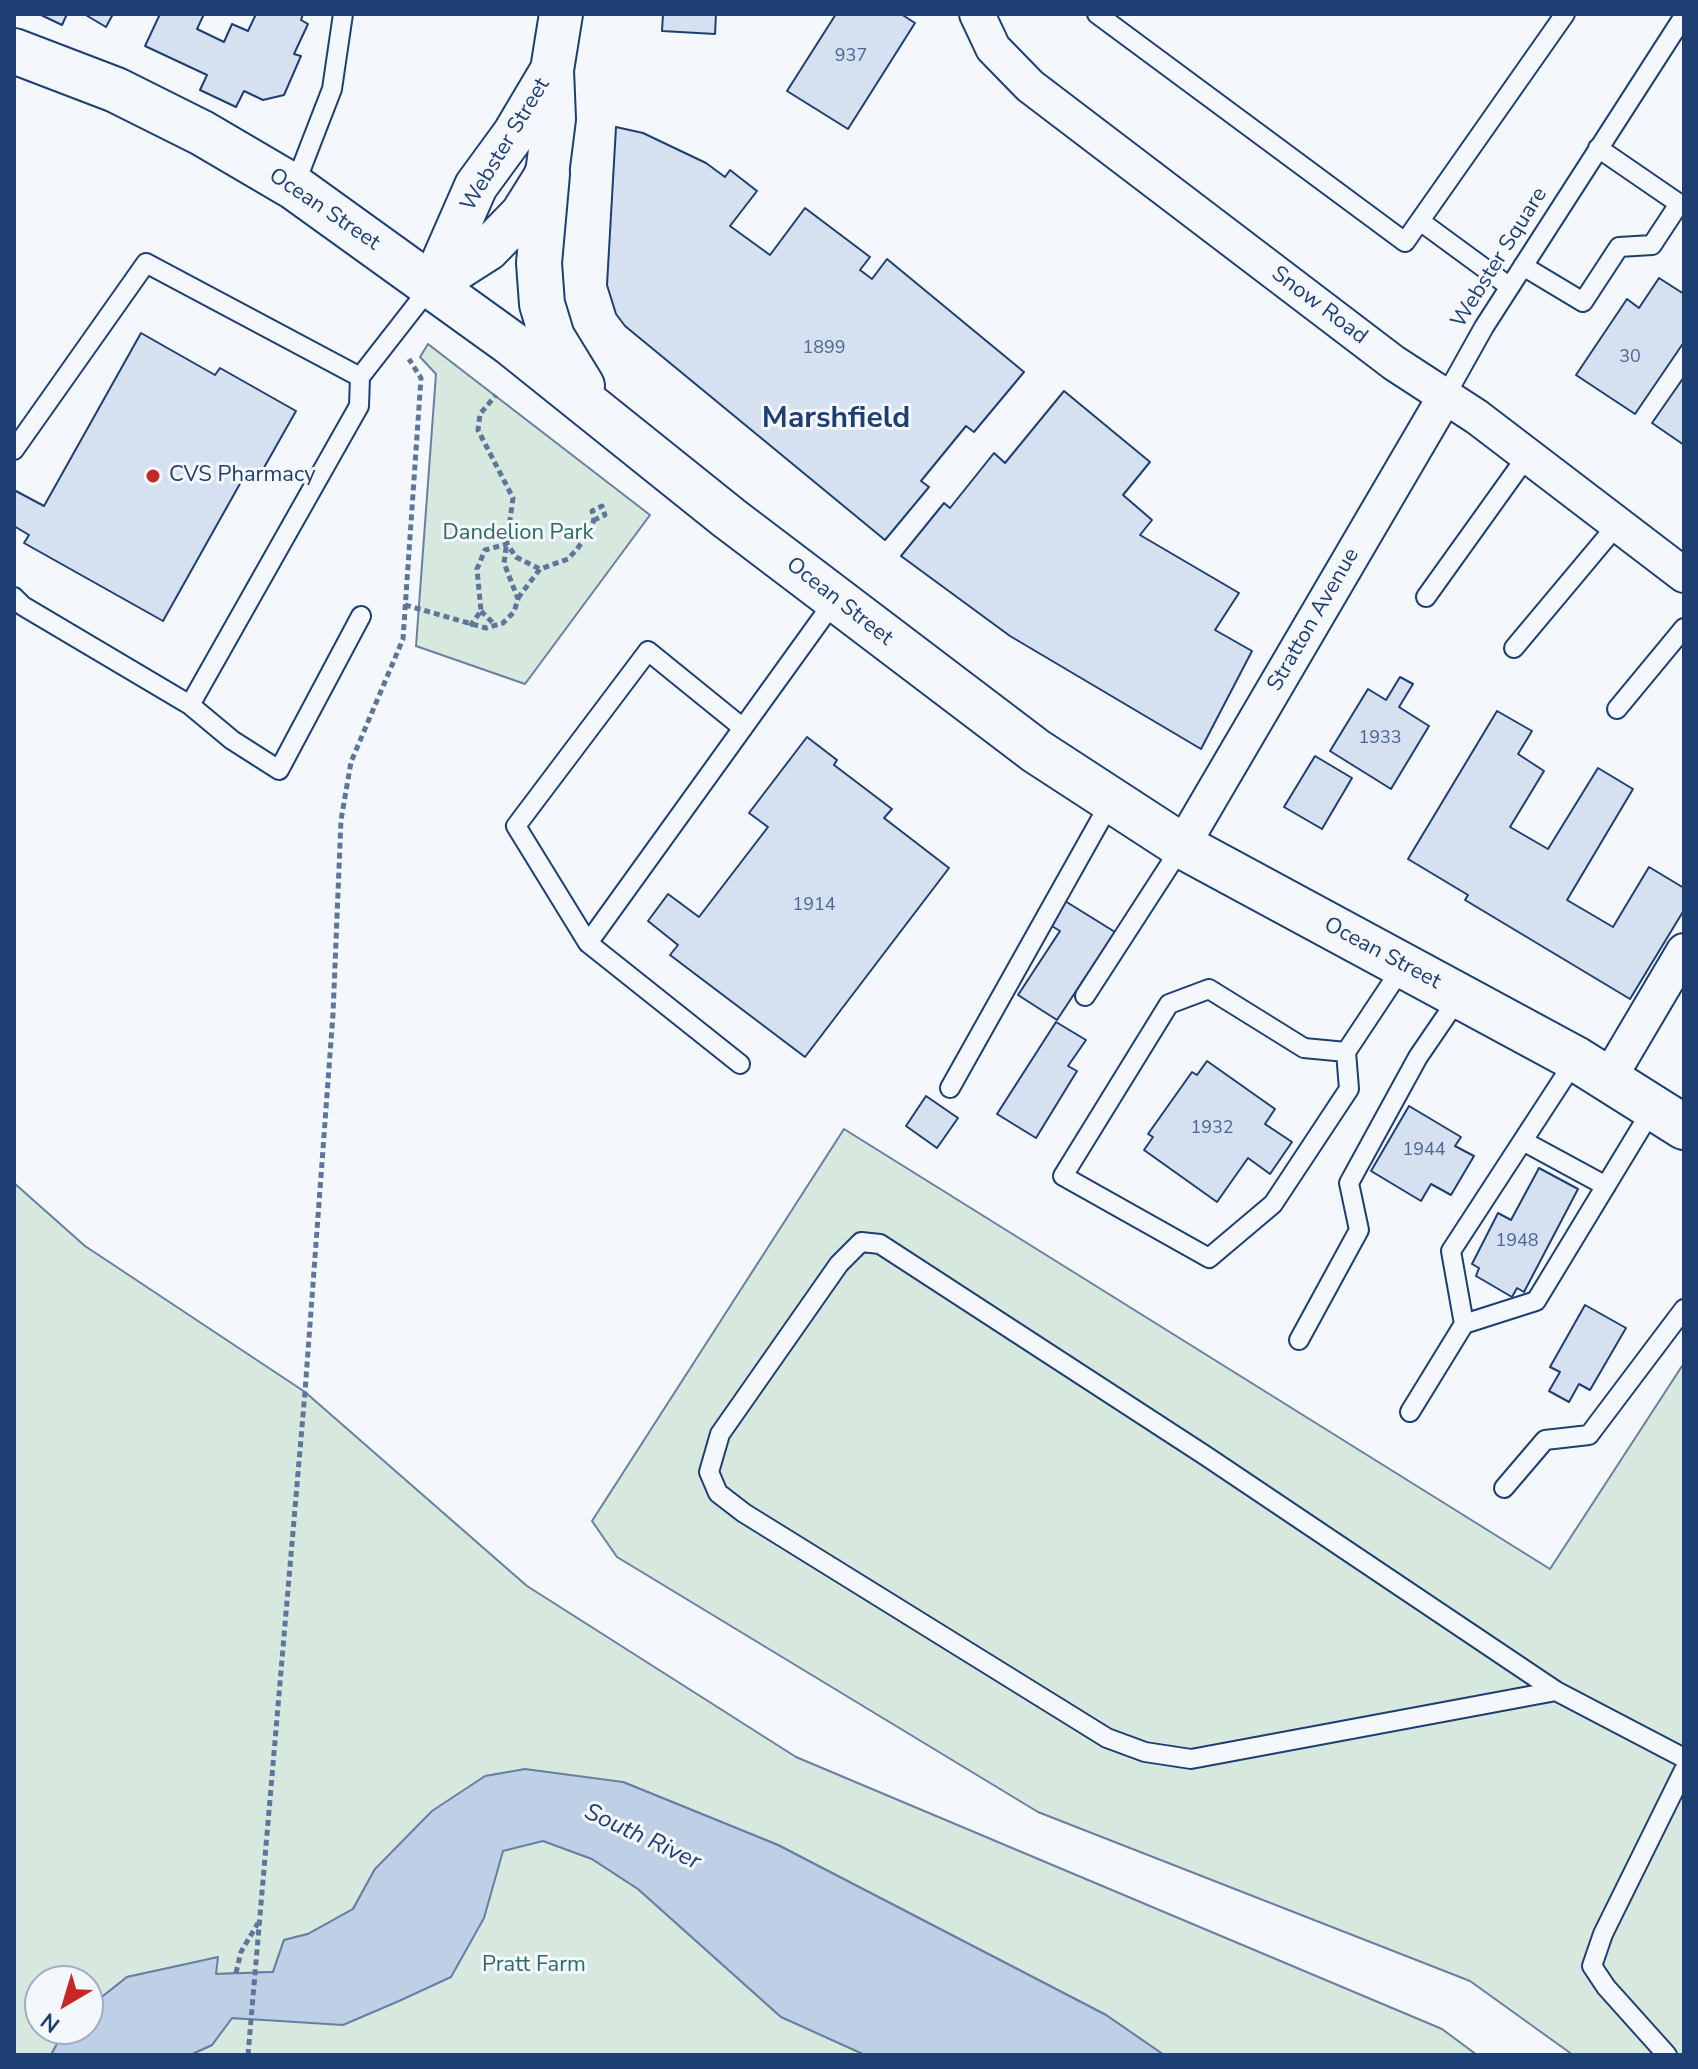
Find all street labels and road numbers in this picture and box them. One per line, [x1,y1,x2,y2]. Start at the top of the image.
street label: Webster Street [456,74,556,216]
street label: Ocean Street [263,163,385,257]
street label: Webster Square [1446,183,1554,333]
street label: Snow Road [1266,261,1372,351]
street label: Stratton Avenue [1262,544,1366,696]
street label: Ocean Street [780,552,898,652]
street label: Ocean Street [1319,912,1445,996]

